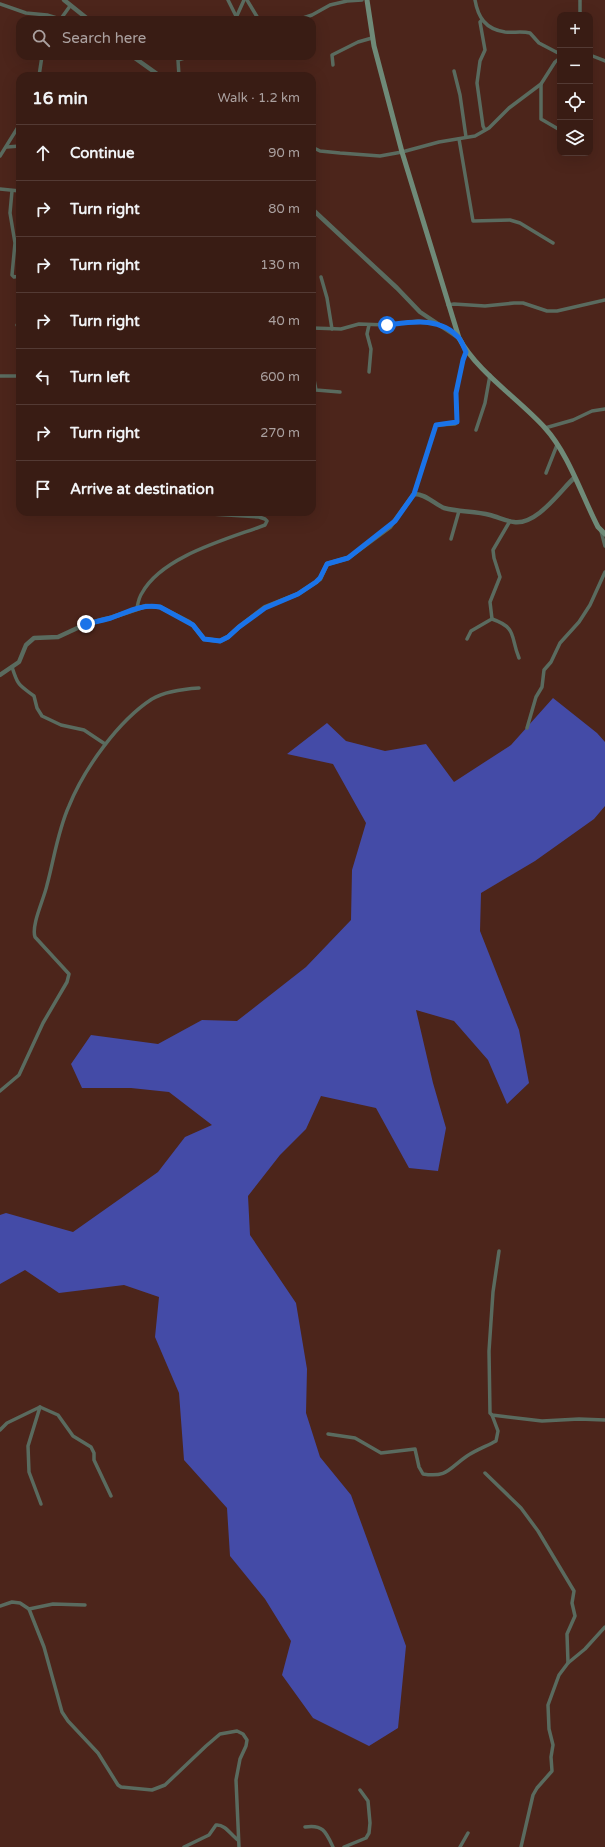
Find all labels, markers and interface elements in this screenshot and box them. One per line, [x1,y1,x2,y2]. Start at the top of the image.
map controls [557,12,593,156]
button: + [557,12,593,48]
search box [16,16,316,60]
icon: search [30,27,52,49]
text: Search here [62,29,146,47]
button: − [557,48,593,84]
button: locate [557,84,593,120]
text: 16 min [32,88,88,109]
text: Walk · 1.2 km [218,90,300,106]
button: layers [557,120,593,156]
icon: ahead [32,142,54,164]
text: Continue [70,144,134,162]
text: 90 m [268,145,300,161]
icon: right [32,198,54,220]
text: Turn right [70,200,140,218]
text: 80 m [268,201,300,217]
icon: right [32,254,54,276]
text: Turn right [70,256,140,274]
text: 130 m [260,257,300,273]
icon: right [32,310,54,332]
text: Turn right [70,312,140,330]
text: 40 m [268,313,300,329]
route start [378,316,396,334]
icon: left [32,366,54,388]
text: Turn left [70,368,130,386]
text: 600 m [260,369,300,385]
icon: right [32,422,54,444]
text: Turn right [70,424,140,442]
text: 270 m [260,425,300,441]
icon: arrive [32,478,54,500]
text: Arrive at destination [70,480,214,498]
route end [77,615,95,633]

